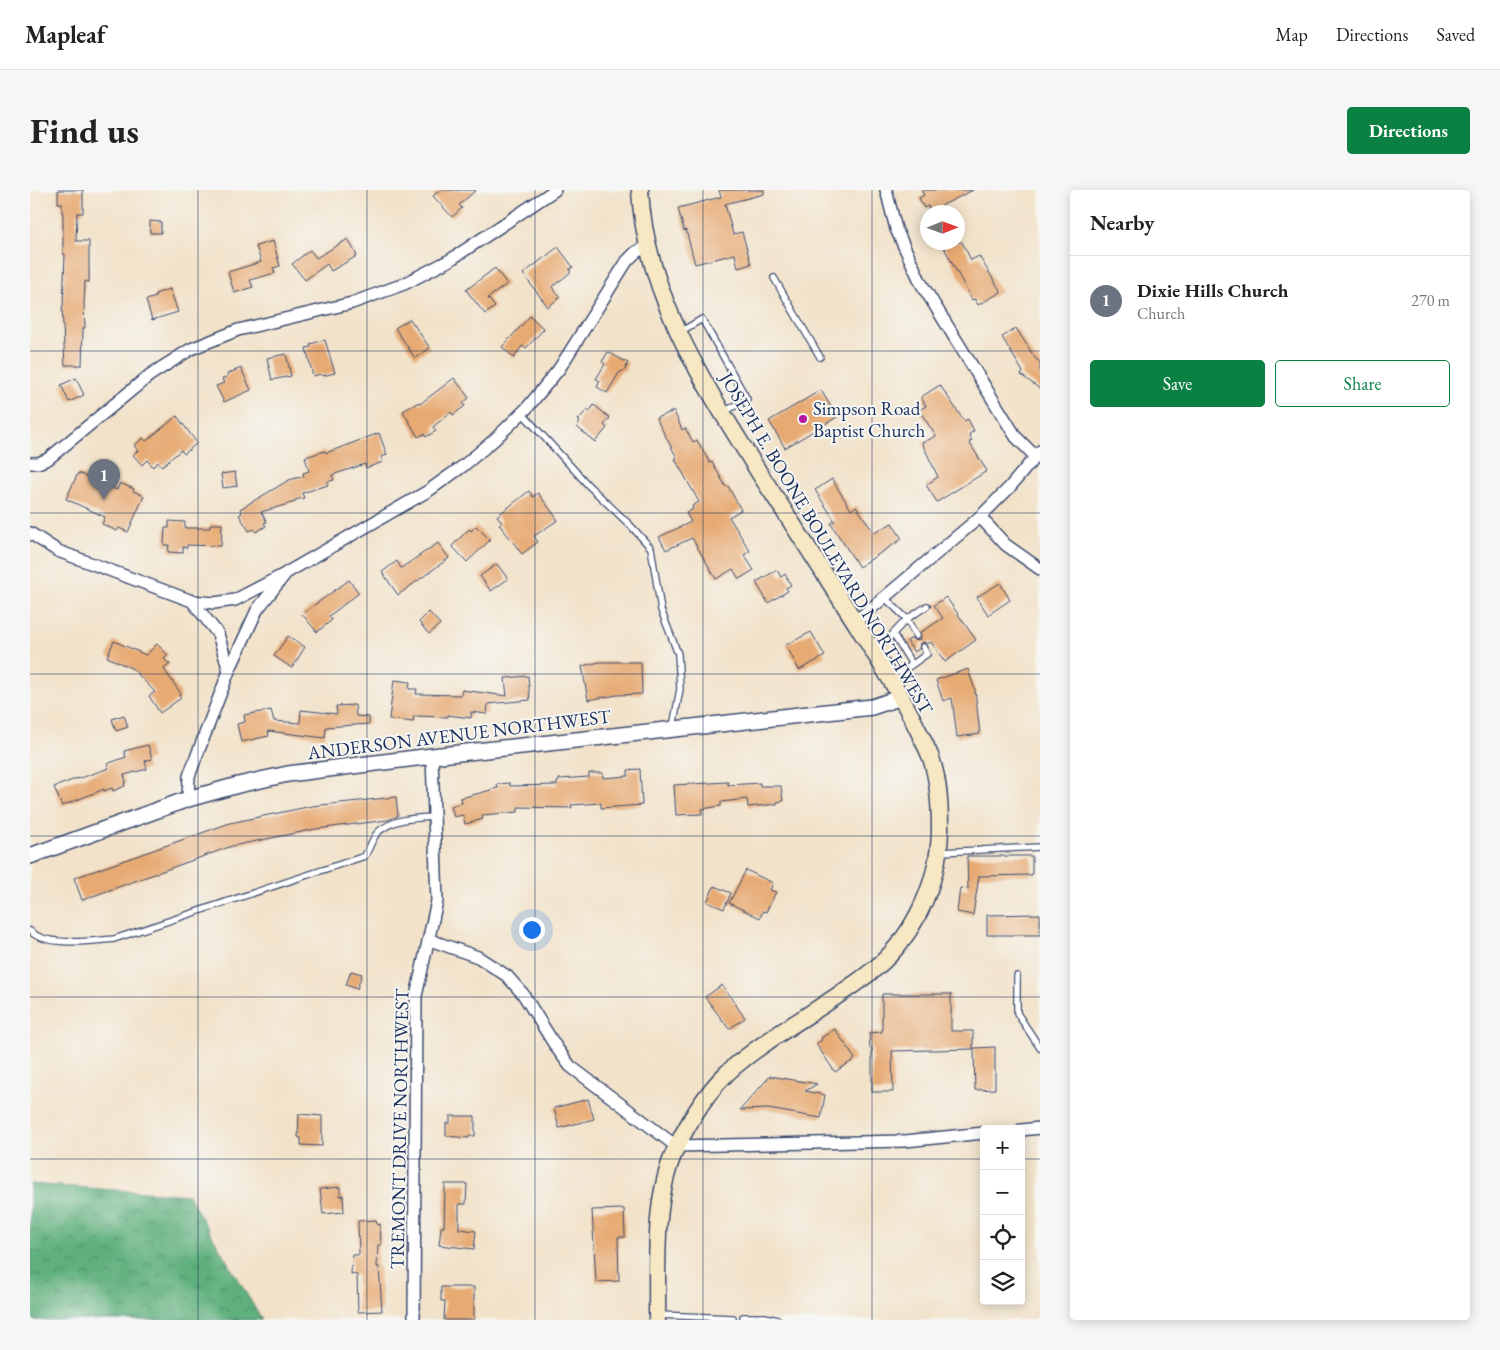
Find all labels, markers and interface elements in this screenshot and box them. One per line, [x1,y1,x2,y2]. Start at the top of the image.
text: Mapleaf [25,19,106,50]
text: Map [1276,23,1308,46]
text: Directions [1336,23,1408,46]
text: Saved [1436,23,1475,46]
button: Directions [1347,107,1470,154]
text: Find us [30,108,139,153]
north arrow [920,205,965,250]
text: Nearby [1090,209,1154,236]
text: Dixie Hills Church [1137,278,1288,303]
text: 1 [1102,290,1110,311]
text: 270 m [1411,290,1450,311]
text: Church [1137,303,1185,324]
button: Save [1090,360,1265,407]
button: Share [1275,360,1450,407]
street label: JOSEPH E. BOONE BOULEVARD NORTHWEST [713,366,939,719]
place label: Simpson Road Baptist Church [813,396,925,443]
marker: Simpson Road Baptist Church [797,413,809,425]
pin: 1 [88,459,120,500]
street label: ANDERSON AVENUE NORTHWEST [305,703,612,766]
your location [519,917,545,943]
street label: TREMONT DRIVE NORTHWEST [385,988,414,1270]
map controls [980,1125,1025,1305]
button: + [980,1125,1025,1170]
button: − [980,1170,1025,1215]
button: locate [980,1215,1025,1260]
button: layers [980,1260,1025,1305]

